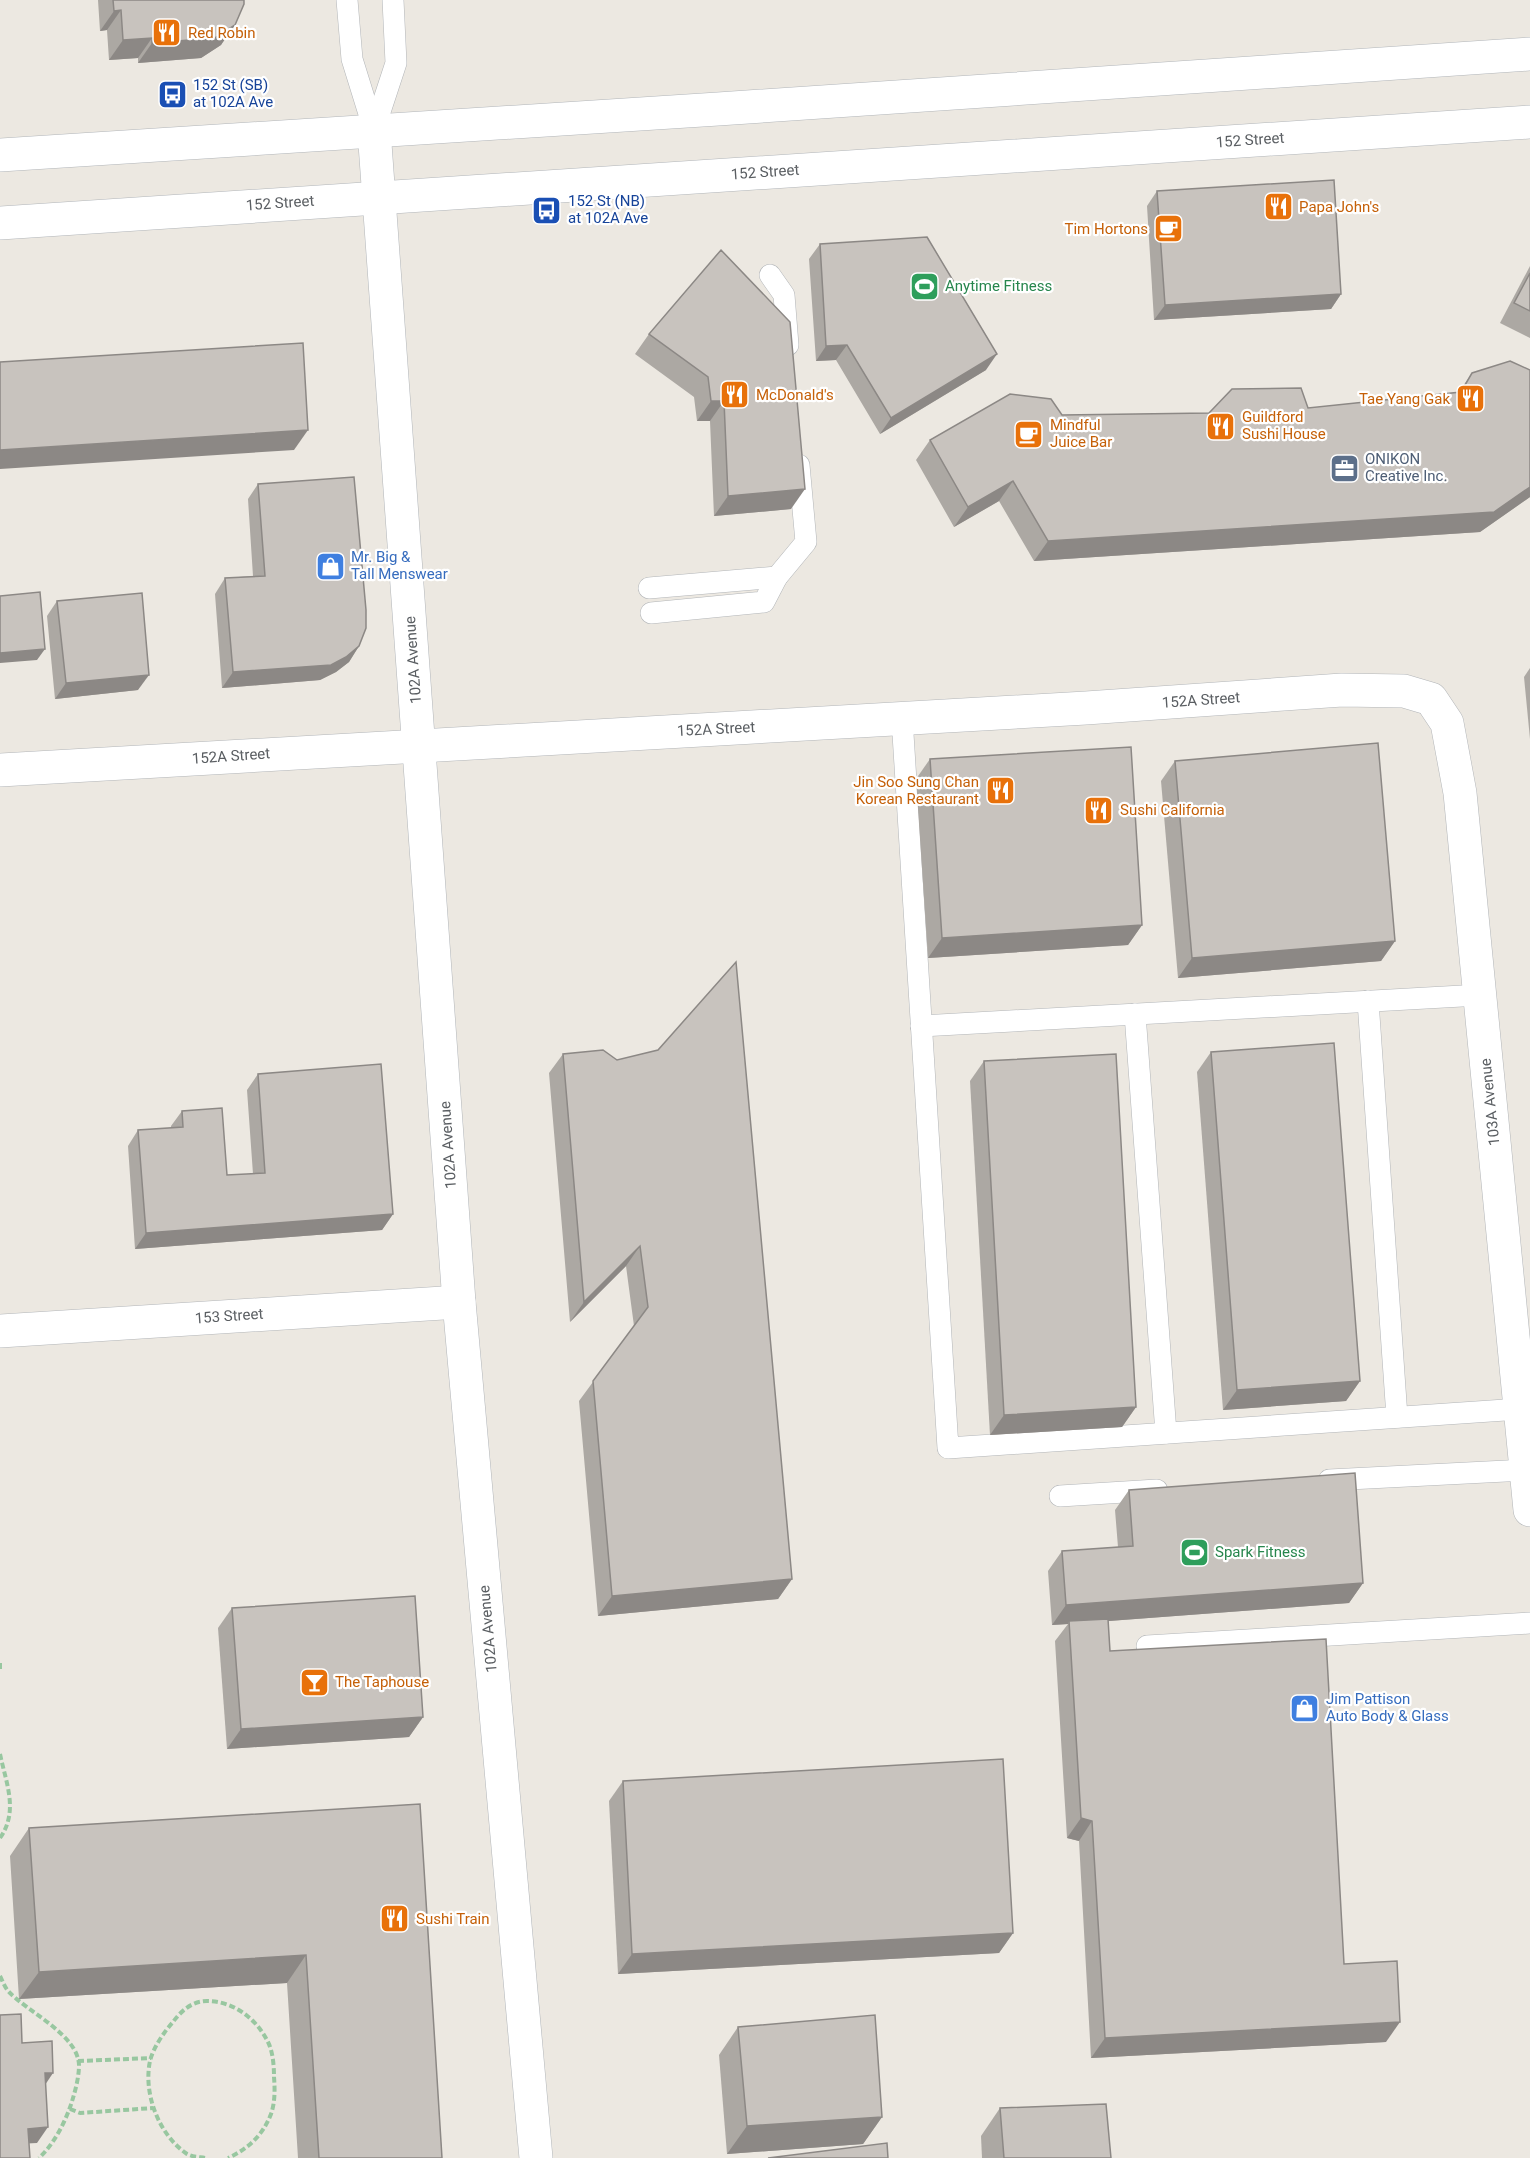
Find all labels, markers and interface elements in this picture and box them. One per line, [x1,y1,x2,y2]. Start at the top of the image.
restaurant icon: Red Robin [151,17,183,49]
place label: Red Robin [188,24,256,42]
place label: 152 St (SB) at 102A Ave [193,76,273,111]
bus stop icon: 152 St (SB) at 102A Ave [156,78,188,110]
street label: 152 Street [1215,129,1285,151]
street label: 152 Street [730,161,800,183]
restaurant icon: Papa John's [1262,191,1294,223]
street label: 152 Street [245,192,315,214]
place label: 152 St (NB) at 102A Ave [568,192,648,227]
bus stop icon: 152 St (NB) at 102A Ave [531,194,563,226]
place label: Papa John's [1299,198,1379,216]
cafe icon: Tim Hortons [1153,213,1185,245]
place label: Tim Hortons [1064,220,1148,238]
sports icon: Anytime Fitness [908,270,940,302]
place label: Anytime Fitness [945,277,1052,295]
restaurant icon: McDonald's [719,379,751,411]
restaurant icon: Tae Yang Gak [1455,383,1487,415]
place label: McDonald's [756,386,834,404]
place label: Tae Yang Gak [1359,390,1450,408]
place label: Guildford Sushi House [1242,408,1326,443]
restaurant icon: Guildford Sushi House [1205,410,1237,442]
place label: Mindful Juice Bar [1050,416,1112,451]
cafe icon: Mindful Juice Bar [1013,418,1045,450]
place label: ONIKON Creative Inc. [1365,450,1447,485]
office icon: ONIKON Creative Inc. [1328,452,1360,484]
place label: Mr. Big & Tall Menswear [351,548,448,583]
shop icon: Mr. Big & Tall Menswear [314,550,346,582]
street label: 102A Avenue [401,616,425,704]
street label: 152A Street [1161,688,1241,712]
street label: 152A Street [676,718,756,740]
street label: 152A Street [191,744,271,768]
place label: Jin Soo Sung Chan Korean Restaurant [853,773,979,808]
restaurant icon: Jin Soo Sung Chan Korean Restaurant [984,775,1016,807]
restaurant icon: Sushi California [1083,794,1115,826]
place label: Sushi California [1120,801,1225,819]
street label: 103A Avenue [1476,1057,1504,1147]
street label: 102A Avenue [436,1101,460,1189]
street label: 153 Street [194,1305,264,1327]
sports icon: Spark Fitness [1178,1536,1210,1568]
place label: Spark Fitness [1215,1543,1305,1561]
street label: 102A Avenue [475,1584,501,1674]
bar icon: The Taphouse [298,1666,330,1698]
place label: The Taphouse [335,1673,429,1691]
place label: Jim Pattison Auto Body & Glass [1326,1690,1449,1725]
shop icon: Jim Pattison Auto Body & Glass [1289,1692,1321,1724]
restaurant icon: Sushi Train [379,1903,411,1935]
place label: Sushi Train [416,1910,490,1928]

